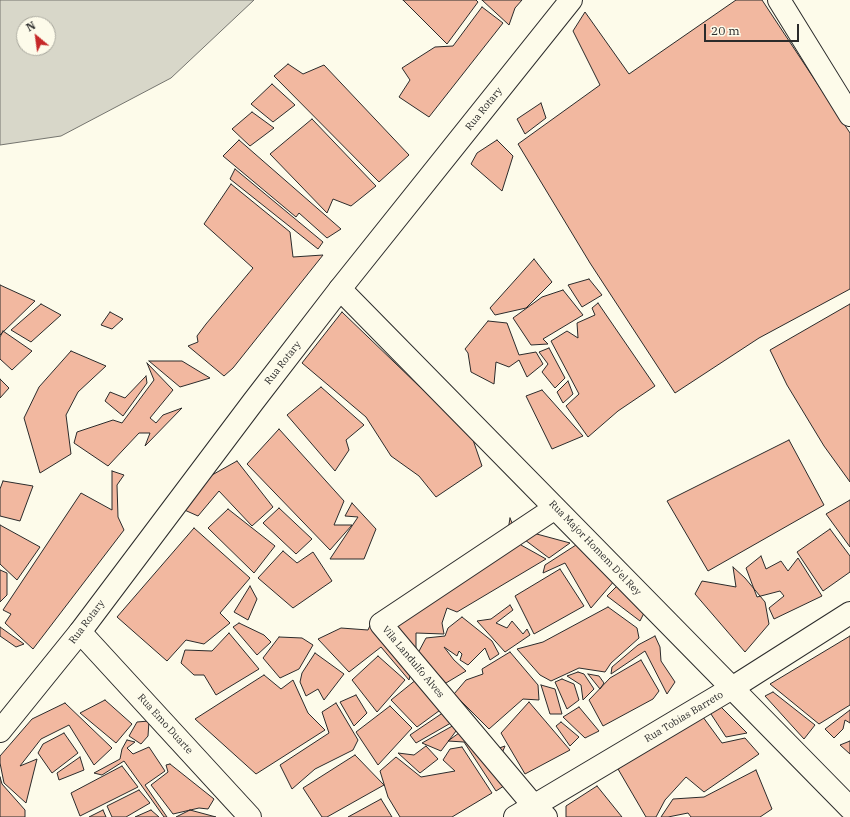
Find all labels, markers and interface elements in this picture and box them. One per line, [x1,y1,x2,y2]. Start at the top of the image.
north arrow [16,16,56,56]
scale bar [706,16,801,42]
text: N [23,18,38,35]
text: 20 m [711,23,740,38]
street label: Rua Rotary [463,85,505,133]
street label: Rua Rotary [262,339,304,387]
street label: Rua Major Homem D'el Rey [546,498,644,598]
street label: Rua Rotary [67,598,107,646]
street label: Vila Landulfo Alves [379,624,447,700]
street label: Rua Tobias Barreto [642,689,726,745]
street label: Rua Emo Duarte [135,691,195,757]

